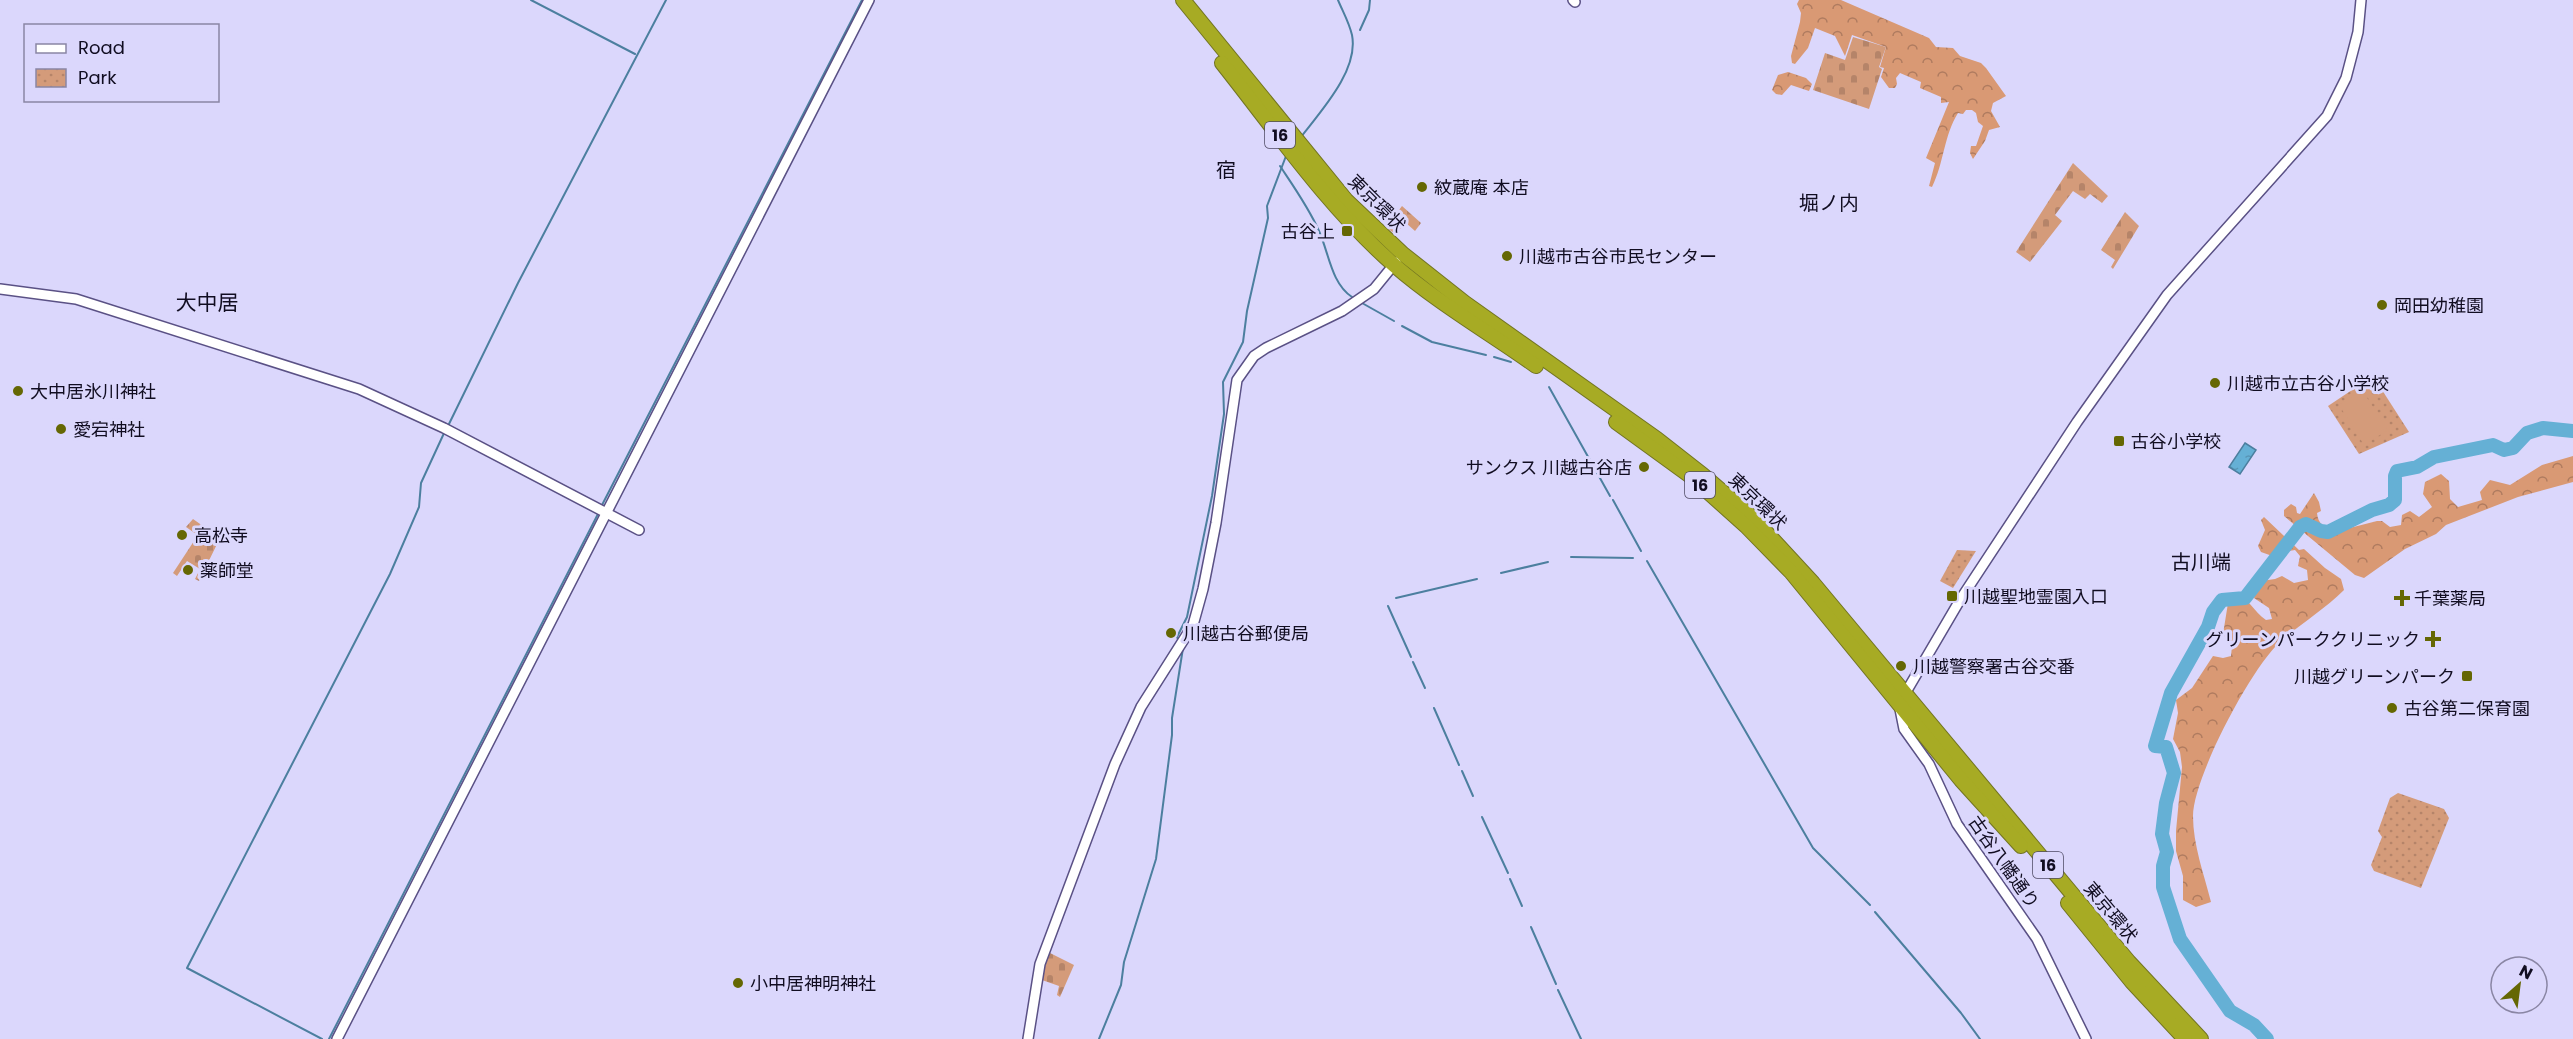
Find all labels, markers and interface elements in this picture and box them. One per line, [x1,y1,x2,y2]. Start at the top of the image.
legend [24,24,219,102]
text: Road [78,35,125,60]
text: Park [78,65,117,90]
road number: 16 [1265,122,1295,148]
district label: 宿 [1216,156,1236,184]
street label: 東京環状 [1343,169,1411,237]
place label: 紋蔵庵 本店 [1434,175,1529,200]
marker: 紋蔵庵 本店 [1415,180,1429,194]
district label: 堀ノ内 [1799,189,1859,217]
place label: 古谷上 [1281,219,1335,244]
marker: 古谷上 [1340,224,1354,238]
place label: 川越市古谷市民センター [1519,244,1717,269]
marker: 川越市古谷市民センター [1500,249,1514,263]
district label: 大中居 [176,288,239,317]
place label: 岡田幼稚園 [2394,293,2484,318]
marker: 岡田幼稚園 [2375,298,2389,312]
place label: 川越市立古谷小学校 [2227,371,2389,396]
marker: 川越市立古谷小学校 [2208,376,2222,390]
place label: 大中居氷川神社 [30,379,156,404]
marker: 大中居氷川神社 [11,384,25,398]
place label: 愛宕神社 [73,417,145,442]
marker: 愛宕神社 [54,422,68,436]
place label: 古谷小学校 [2131,429,2221,454]
marker: 古谷小学校 [2112,434,2126,448]
place label: サンクス 川越古谷店 [1466,455,1632,480]
marker: サンクス 川越古谷店 [1637,460,1651,474]
street label: 東京環状 [1723,467,1793,535]
road number: 16 [1685,472,1715,498]
place label: 高松寺 [194,523,248,548]
marker: 高松寺 [175,528,189,542]
district label: 古川端 [2171,548,2231,576]
place label: 薬師堂 [200,558,254,583]
marker: 薬師堂 [181,563,195,577]
place label: 川越聖地霊園入口 [1964,584,2108,609]
place label: 千葉薬局 [2414,586,2486,611]
marker: 川越聖地霊園入口 [1945,589,1959,603]
marker: 千葉薬局 [2395,591,2409,605]
place label: 川越古谷郵便局 [1183,621,1309,646]
marker: 川越古谷郵便局 [1164,626,1178,640]
place label: グリーンパーククリニック [2206,627,2420,652]
marker: グリーンパーククリニック [2424,630,2442,648]
place label: 川越警察署古谷交番 [1913,654,2075,679]
marker: 川越警察署古谷交番 [1894,659,1908,673]
place label: 川越グリーンパーク [2294,664,2455,689]
marker: 川越グリーンパーク [2460,669,2474,683]
place label: 古谷第二保育園 [2404,696,2530,721]
marker: 古谷第二保育園 [2385,701,2399,715]
street label: 古谷八幡通り [1963,811,2045,913]
road number: 16 [2033,852,2063,878]
street label: 東京環状 [2078,876,2144,948]
north arrow [2489,955,2549,1015]
text: N [2515,959,2537,985]
place label: 小中居神明神社 [750,971,876,996]
marker: 小中居神明神社 [731,976,745,990]

